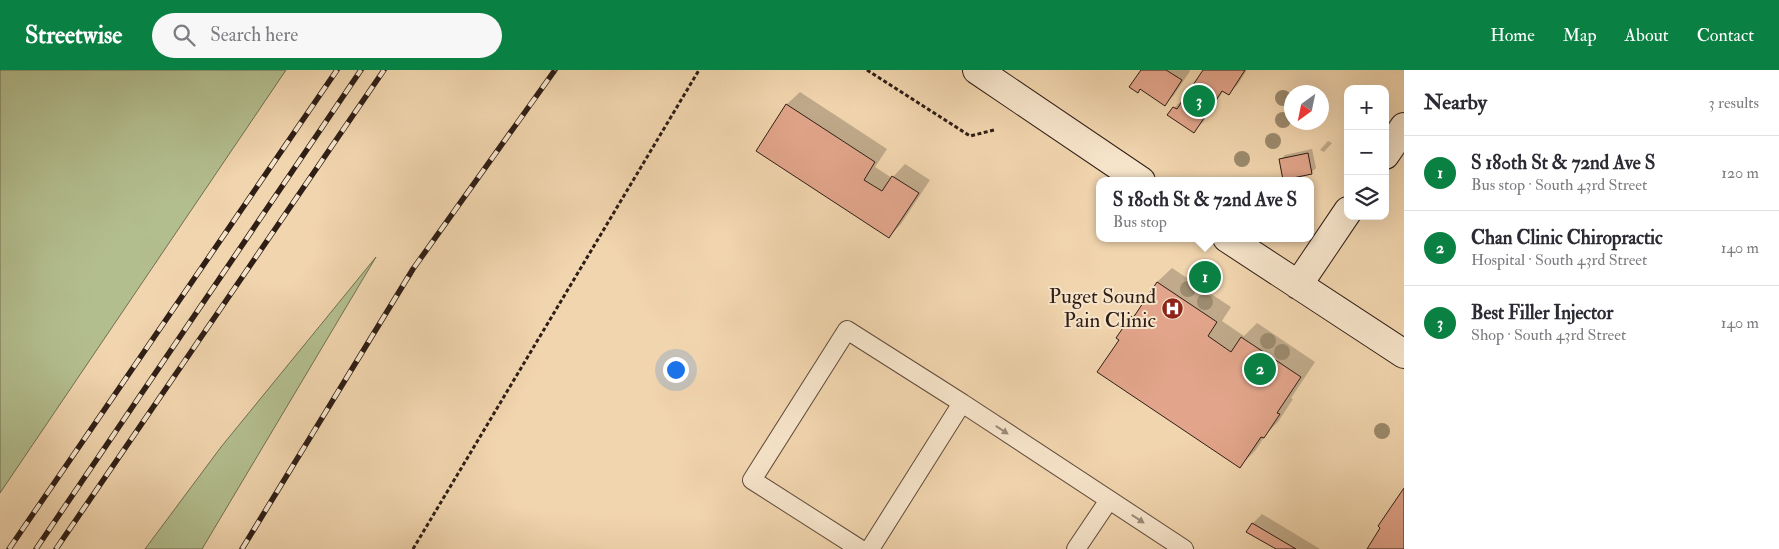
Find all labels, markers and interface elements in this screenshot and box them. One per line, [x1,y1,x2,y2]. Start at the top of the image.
search box [152,13,502,58]
text: Streetwise [25,20,122,51]
icon: search [170,21,198,49]
text: Search here [210,23,298,47]
text: Home [1490,24,1535,47]
text: Map [1563,24,1597,47]
text: About [1625,24,1669,47]
text: Contact [1697,24,1754,47]
pin: 3 [1183,82,1215,120]
north arrow [1284,85,1329,130]
map controls [1344,85,1389,220]
button: + [1344,85,1389,130]
text: Nearby [1424,89,1487,116]
text: 3 results [1708,93,1759,113]
button: − [1344,130,1389,175]
text: S 180th St & 72nd Ave S [1471,151,1655,175]
text: 1 [1437,163,1443,183]
text: 120 m [1721,163,1759,183]
button: layers [1344,175,1389,220]
text: Bus stop · South 43rd Street [1471,175,1647,195]
popup [1096,177,1314,242]
text: S 180th St & 72nd Ave S [1113,188,1297,212]
text: Bus stop [1113,212,1167,232]
text: Chan Clinic Chiropractic [1471,226,1663,250]
text: 2 [1436,238,1444,258]
text: 140 m [1721,238,1759,258]
text: Hospital · South 43rd Street [1471,250,1647,270]
pin: 1 [1189,258,1221,296]
place label: Puget Sound Pain Clinic [1049,283,1157,334]
hospital icon: Puget Sound Pain Clinic [1160,296,1184,320]
text: Best Filler Injector [1471,301,1613,325]
text: 3 [1437,313,1443,333]
text: 140 m [1721,313,1759,333]
text: Shop · South 43rd Street [1471,325,1626,345]
pin: 2 [1244,350,1276,388]
your location [663,357,689,383]
one-way arrow [996,425,1009,435]
one-way arrow [1132,514,1145,524]

